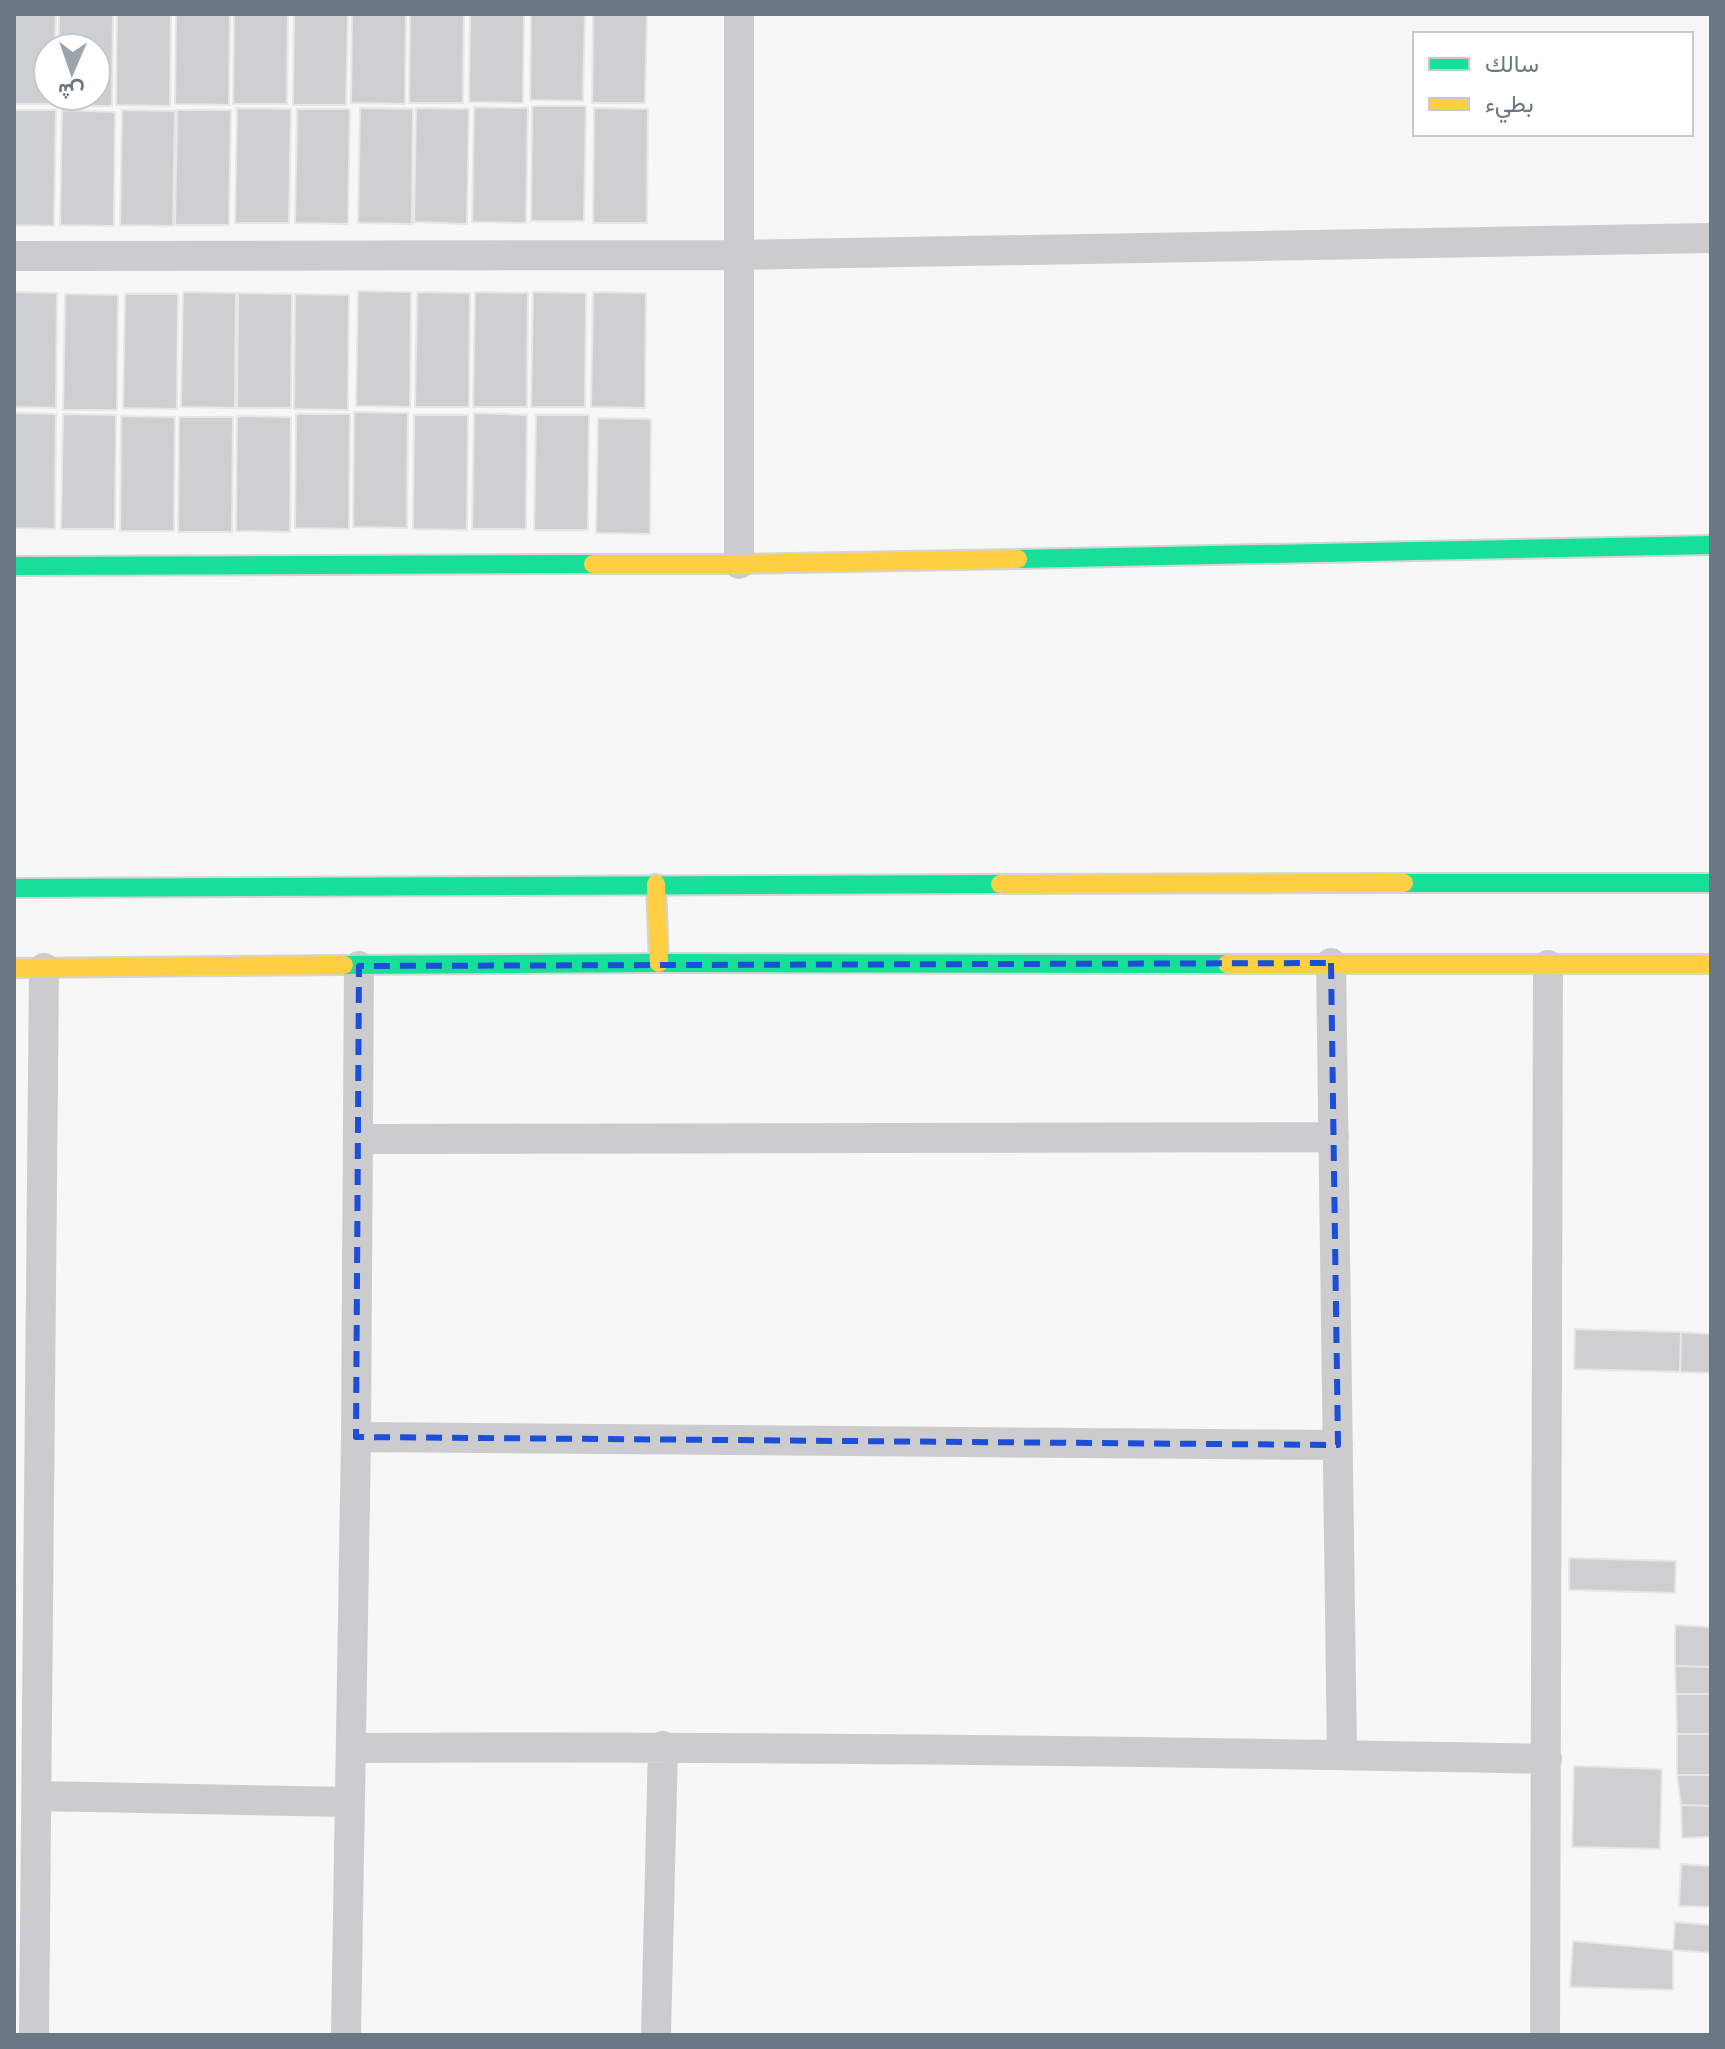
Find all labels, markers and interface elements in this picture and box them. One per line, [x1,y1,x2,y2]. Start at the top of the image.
north arrow [32,32,112,112]
legend [1413,32,1693,136]
text: سالك [1485,50,1539,78]
text: ش [58,78,85,104]
text: بطيء [1485,90,1534,123]

